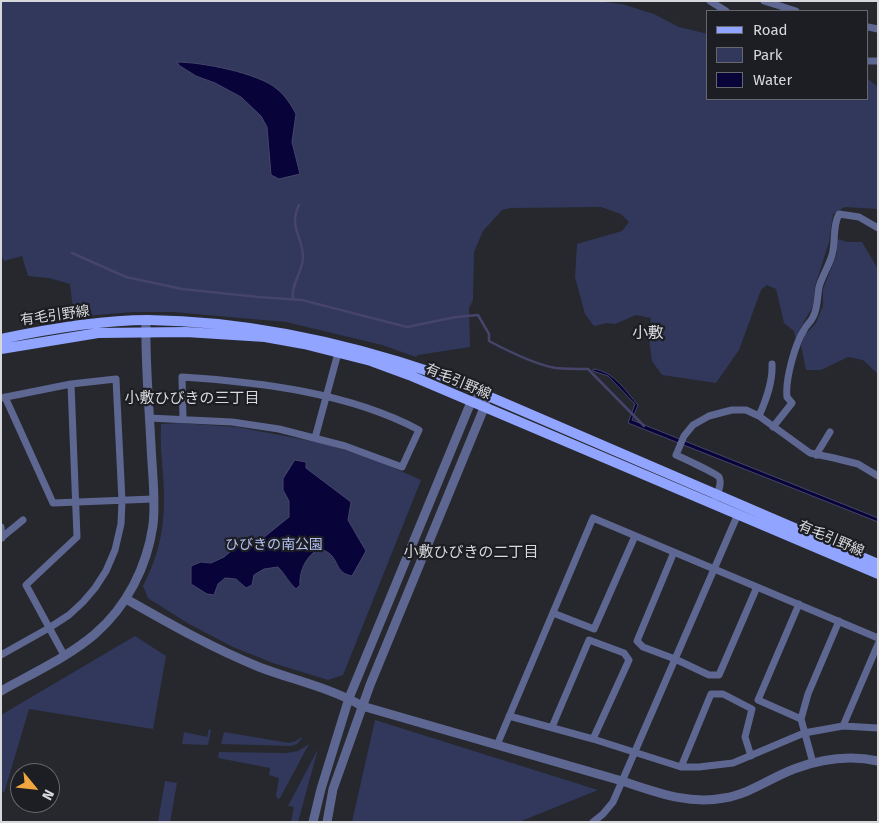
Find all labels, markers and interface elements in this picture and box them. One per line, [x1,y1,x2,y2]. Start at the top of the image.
legend [706,10,869,100]
text: Road [753,21,788,39]
text: Park [753,46,783,64]
text: Water [753,71,792,89]
street label: 有毛引野線 [19,303,91,329]
district label: 小敷 [632,324,664,344]
street label: 有毛引野線 [423,361,493,403]
district label: 小敷ひびきの三丁目 [125,390,259,408]
street label: 有毛引野線 [796,518,866,560]
park label: ひびきの南公園 [225,537,323,553]
district label: 小敷ひびきの二丁目 [404,544,538,562]
north arrow [10,763,60,813]
text: N [38,787,57,803]

